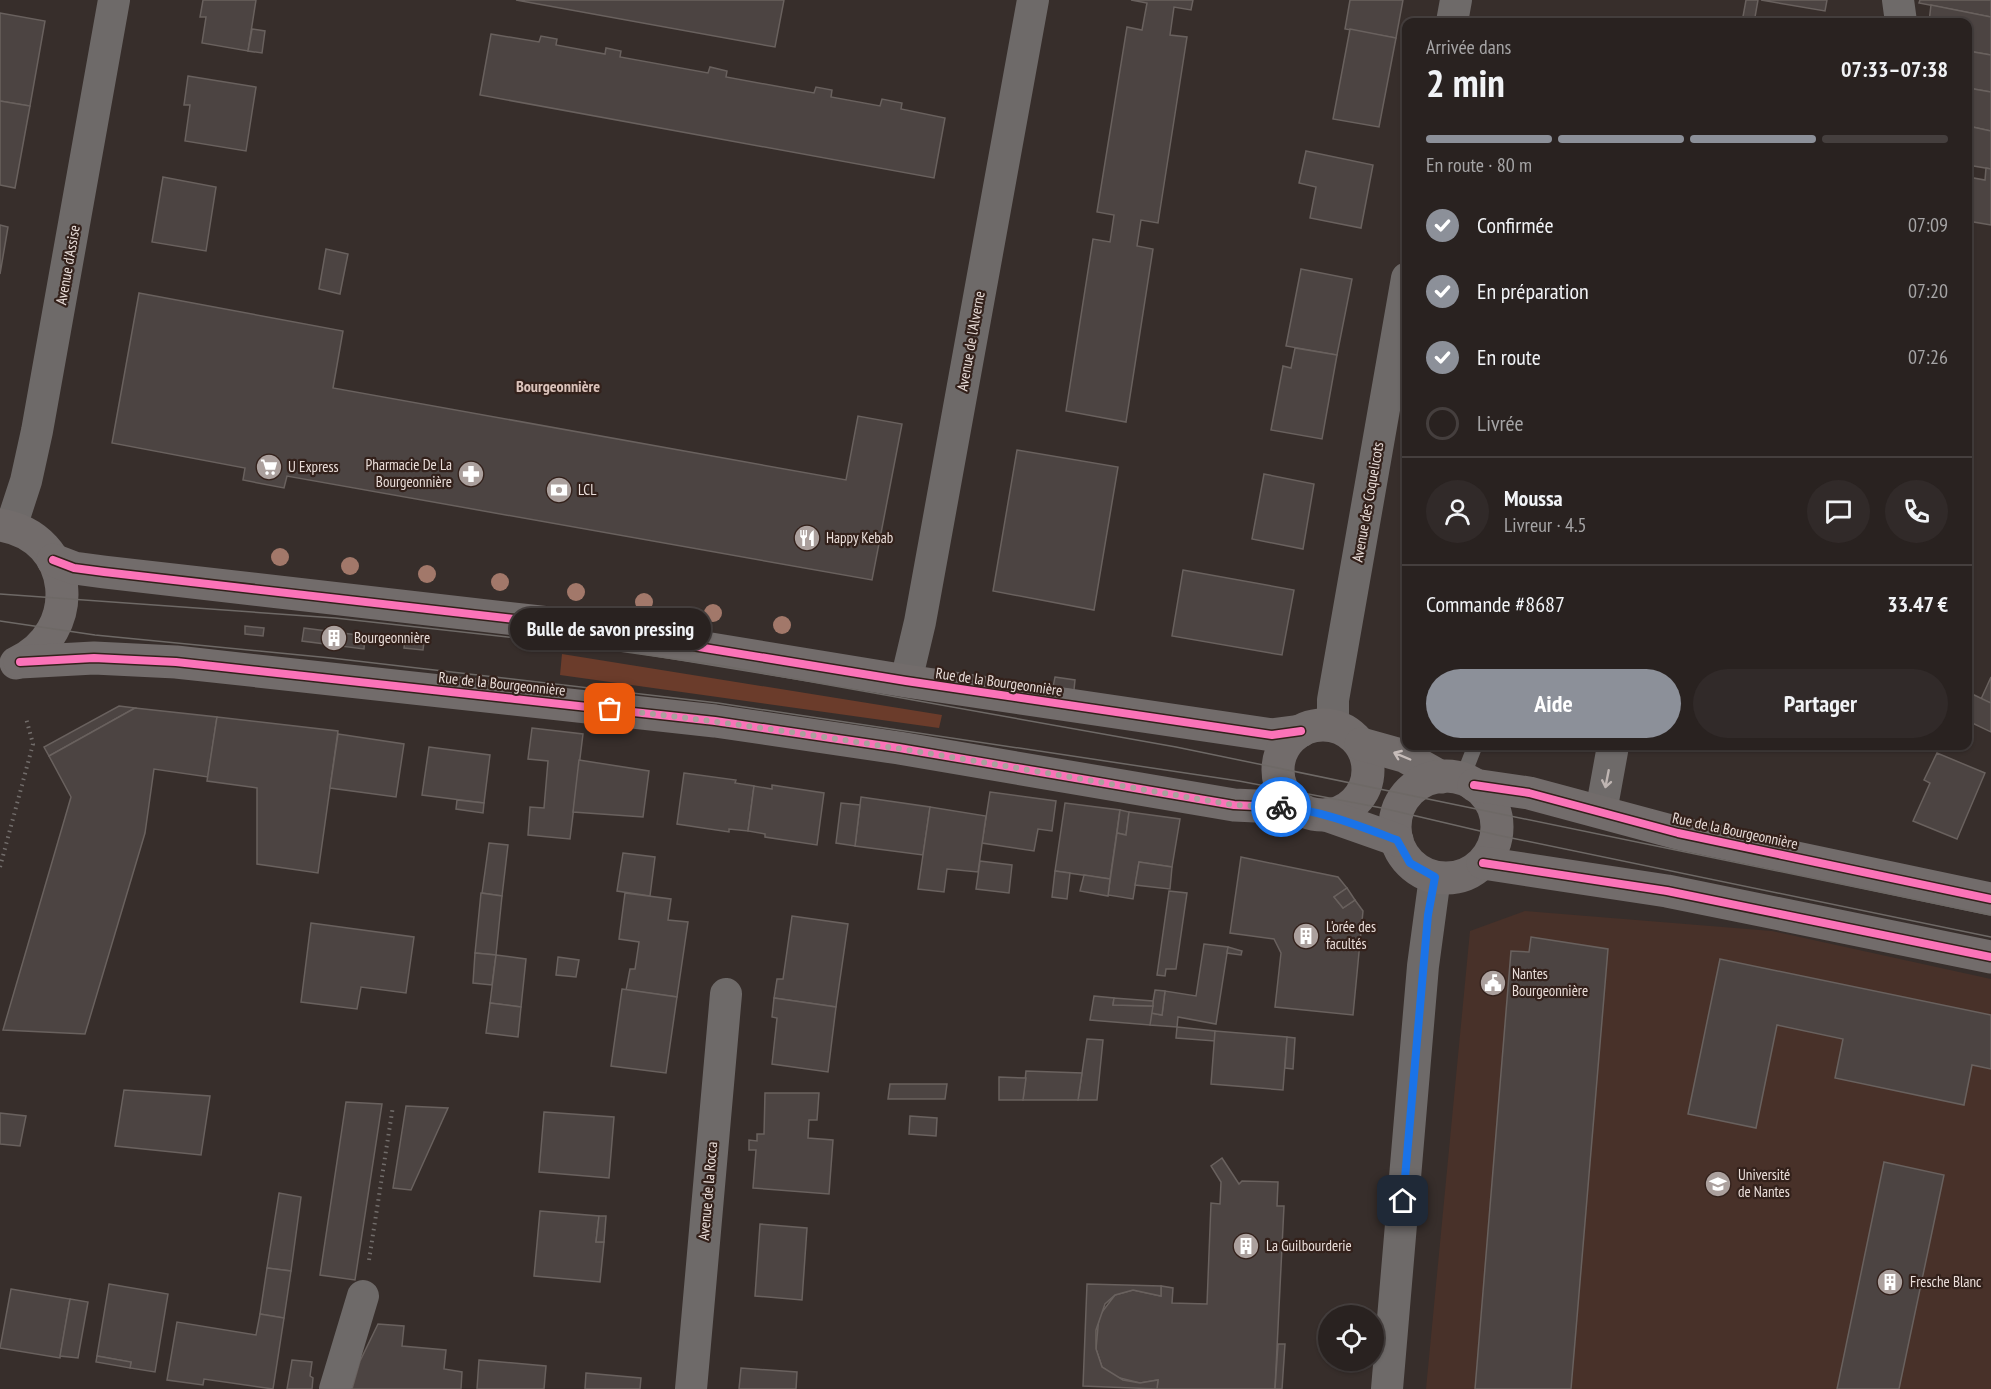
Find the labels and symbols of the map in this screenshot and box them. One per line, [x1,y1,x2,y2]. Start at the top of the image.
street label: Avenue d'Assise [51,224,84,306]
street label: Avenue de l'Alverne [952,289,989,392]
district label: Bourgeonnière [516,376,600,396]
street label: Avenue des Coquelicots [1348,440,1387,563]
supermarket icon: U Express [254,452,284,482]
place label: Pharmacie De La Bourgeonnière [366,455,452,491]
place label: U Express [288,457,339,476]
pharmacy icon: Pharmacie De La Bourgeonnière [456,459,486,489]
bank icon: LCL [544,475,574,505]
place label: LCL [578,480,597,499]
restaurant icon: Happy Kebab [792,523,822,553]
place label: Happy Kebab [826,528,893,547]
callout: Bulle de savon pressing [510,607,710,649]
building icon: Bourgeonnière [319,623,349,653]
place label: Bourgeonnière [354,628,430,647]
street label: Rue de la Bourgeonnière [934,663,1064,700]
street label: Rue de la Bourgeonnière [438,667,567,700]
pin [584,683,635,734]
one-way arrow [1394,750,1412,761]
one-way arrow [1601,769,1612,788]
courier [1251,777,1311,837]
street label: Rue de la Bourgeonnière [1671,808,1800,853]
place label: L'orée des facultés [1326,917,1376,953]
building icon: L'orée des facultés [1291,921,1321,951]
place label: Nantes Bourgeonnière [1512,964,1588,1000]
public building icon: Nantes Bourgeonnière [1478,968,1508,998]
street label: Avenue de la Rocca [694,1141,721,1241]
place label: Université de Nantes [1738,1165,1790,1201]
school or university icon: Université de Nantes [1703,1169,1733,1199]
pin [1377,1175,1428,1226]
building icon: La Guilbourderie [1231,1231,1261,1261]
place label: La Guilbourderie [1266,1236,1352,1255]
building icon: Fresche Blanc [1875,1267,1905,1297]
place label: Fresche Blanc [1910,1272,1982,1291]

